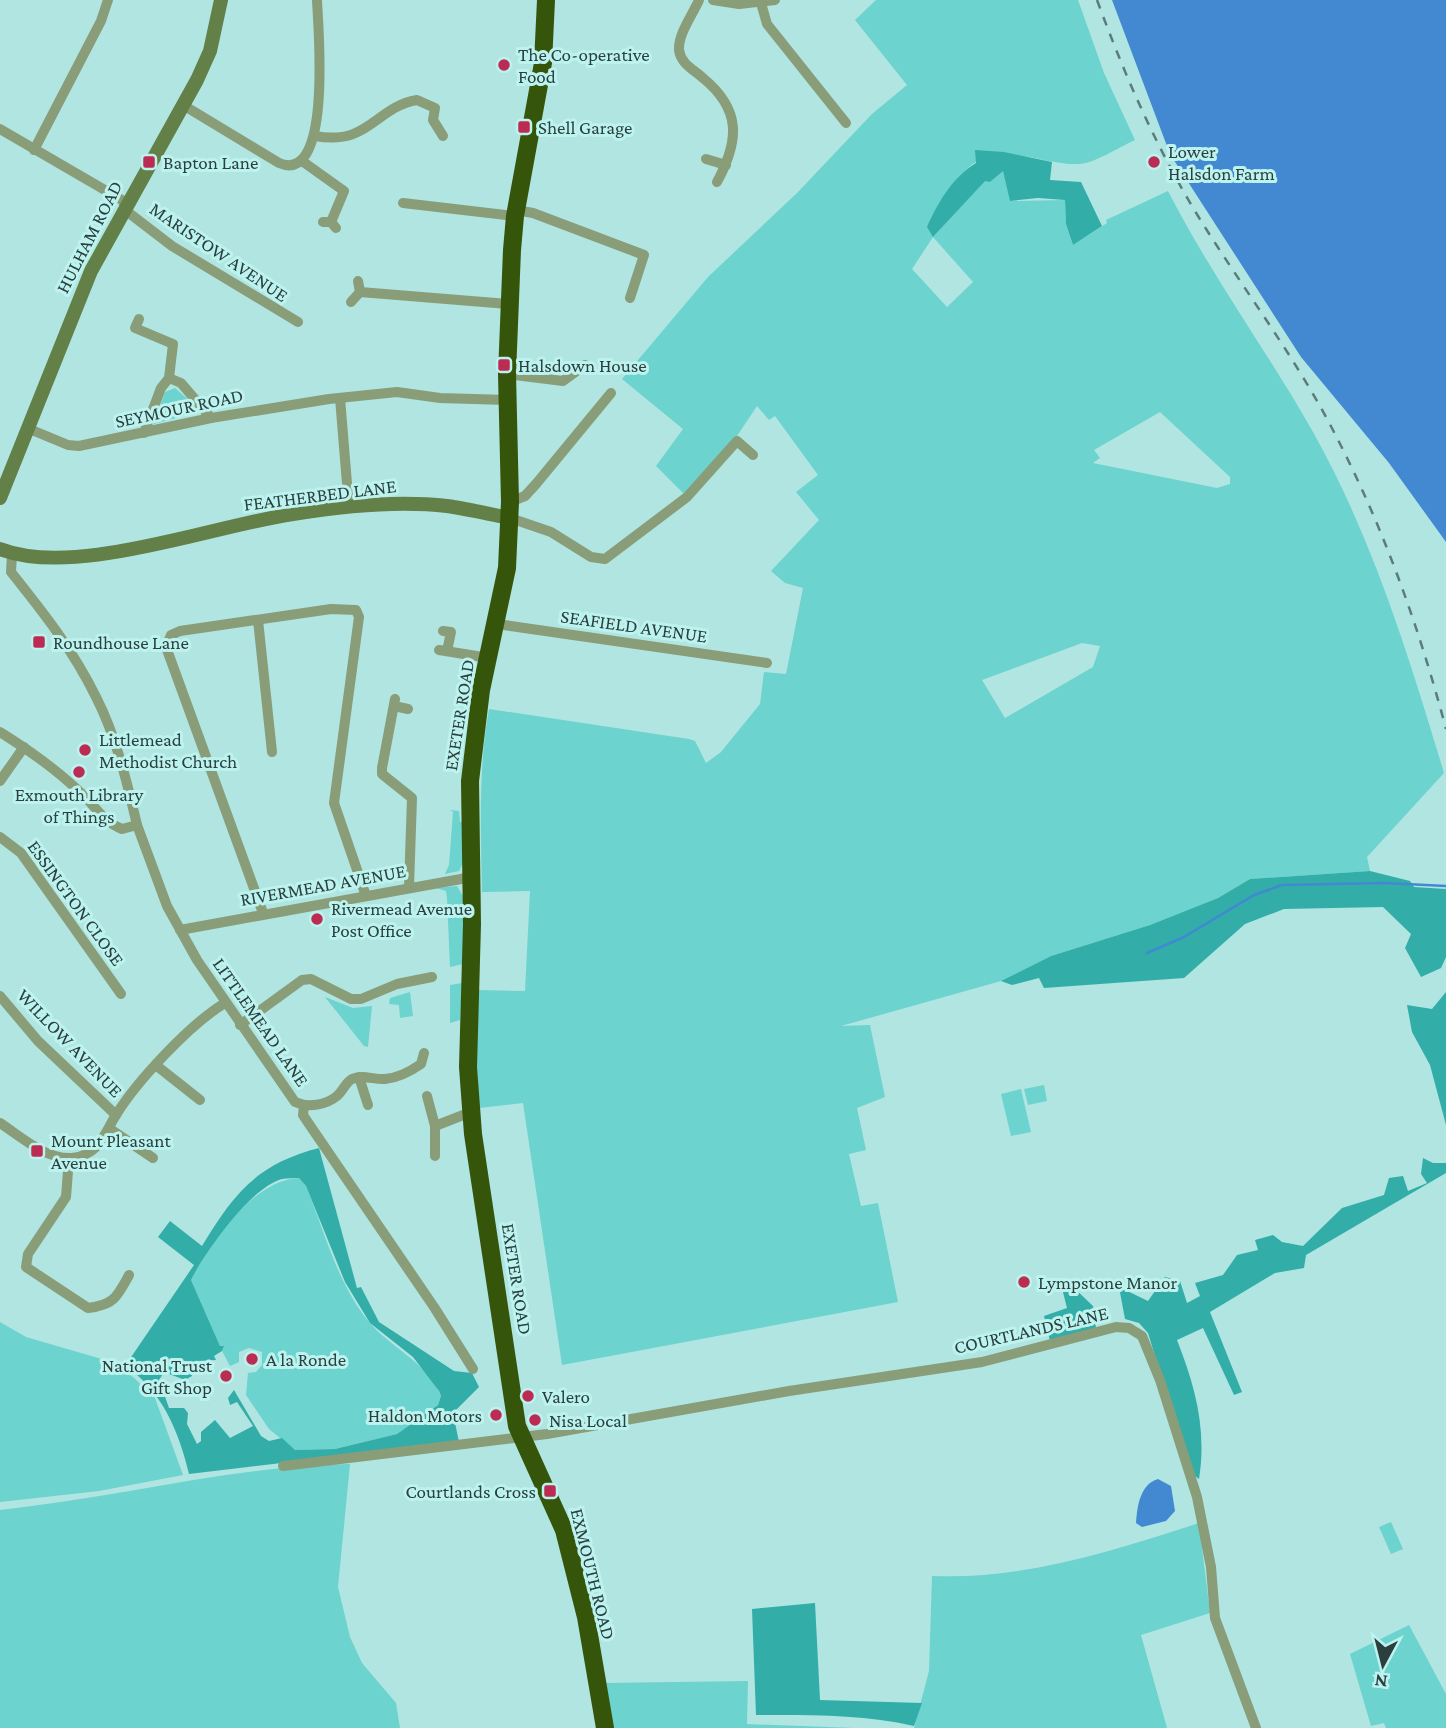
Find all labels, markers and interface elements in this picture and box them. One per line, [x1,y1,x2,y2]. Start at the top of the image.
place label: The Co-operative Food [518,44,650,87]
marker: The Co-operative Food [496,57,512,73]
place label: Shell Garage [538,117,632,138]
marker: Shell Garage [516,119,532,135]
place label: Lower Halsdon Farm [1168,141,1275,184]
place label: Bapton Lane [163,152,258,173]
marker: Bapton Lane [141,154,157,170]
marker: Lower Halsdon Farm [1146,154,1162,170]
street label: HULHAM ROAD [52,177,126,297]
street label: MARISTOW AVENUE [146,198,292,306]
place label: Halsdown House [518,355,647,376]
marker: Halsdown House [496,357,512,373]
street label: SEYMOUR ROAD [113,384,245,432]
street label: FEATHERBED LANE [243,475,397,515]
street label: SEAFIELD AVENUE [559,605,709,647]
place label: Roundhouse Lane [53,632,189,653]
marker: Roundhouse Lane [31,634,47,650]
street label: EXETER ROAD [440,658,478,772]
place label: Littlemead Methodist Church [99,729,237,772]
marker: Littlemead Methodist Church [77,742,93,758]
marker: Exmouth Library of Things [71,764,87,780]
place label: Exmouth Library of Things [15,784,144,827]
street label: ESSINGTON CLOSE [23,836,129,970]
street label: RIVERMEAD AVENUE [239,860,407,910]
place label: Rivermead Avenue Post Office [331,898,472,941]
marker: Rivermead Avenue Post Office [309,911,325,927]
street label: LITTLEMEAD LANE [209,954,313,1090]
street label: WILLOW AVENUE [13,985,127,1101]
place label: Mount Pleasant Avenue [51,1130,171,1173]
marker: Mount Pleasant Avenue [29,1143,45,1159]
street label: EXETER ROAD [498,1222,536,1336]
place label: Lympstone Manor [1038,1272,1177,1293]
marker: Lympstone Manor [1016,1274,1032,1290]
street label: COURTLANDS LANE [952,1302,1110,1358]
place label: A la Ronde [266,1349,346,1370]
marker: A la Ronde [244,1351,260,1367]
place label: National Trust Gift Shop [102,1355,213,1398]
marker: National Trust Gift Shop [218,1368,234,1384]
place label: Valero [542,1386,590,1407]
marker: Valero [520,1388,536,1404]
place label: Haldon Motors [368,1405,482,1426]
marker: Haldon Motors [488,1407,504,1423]
place label: Nisa Local [549,1410,627,1431]
marker: Nisa Local [527,1412,543,1428]
place label: Courtlands Cross [405,1481,536,1502]
marker: Courtlands Cross [542,1483,558,1499]
street label: EXMOUTH ROAD [567,1506,619,1642]
north arrow [1348,1630,1418,1700]
text: N [1373,1670,1389,1693]

